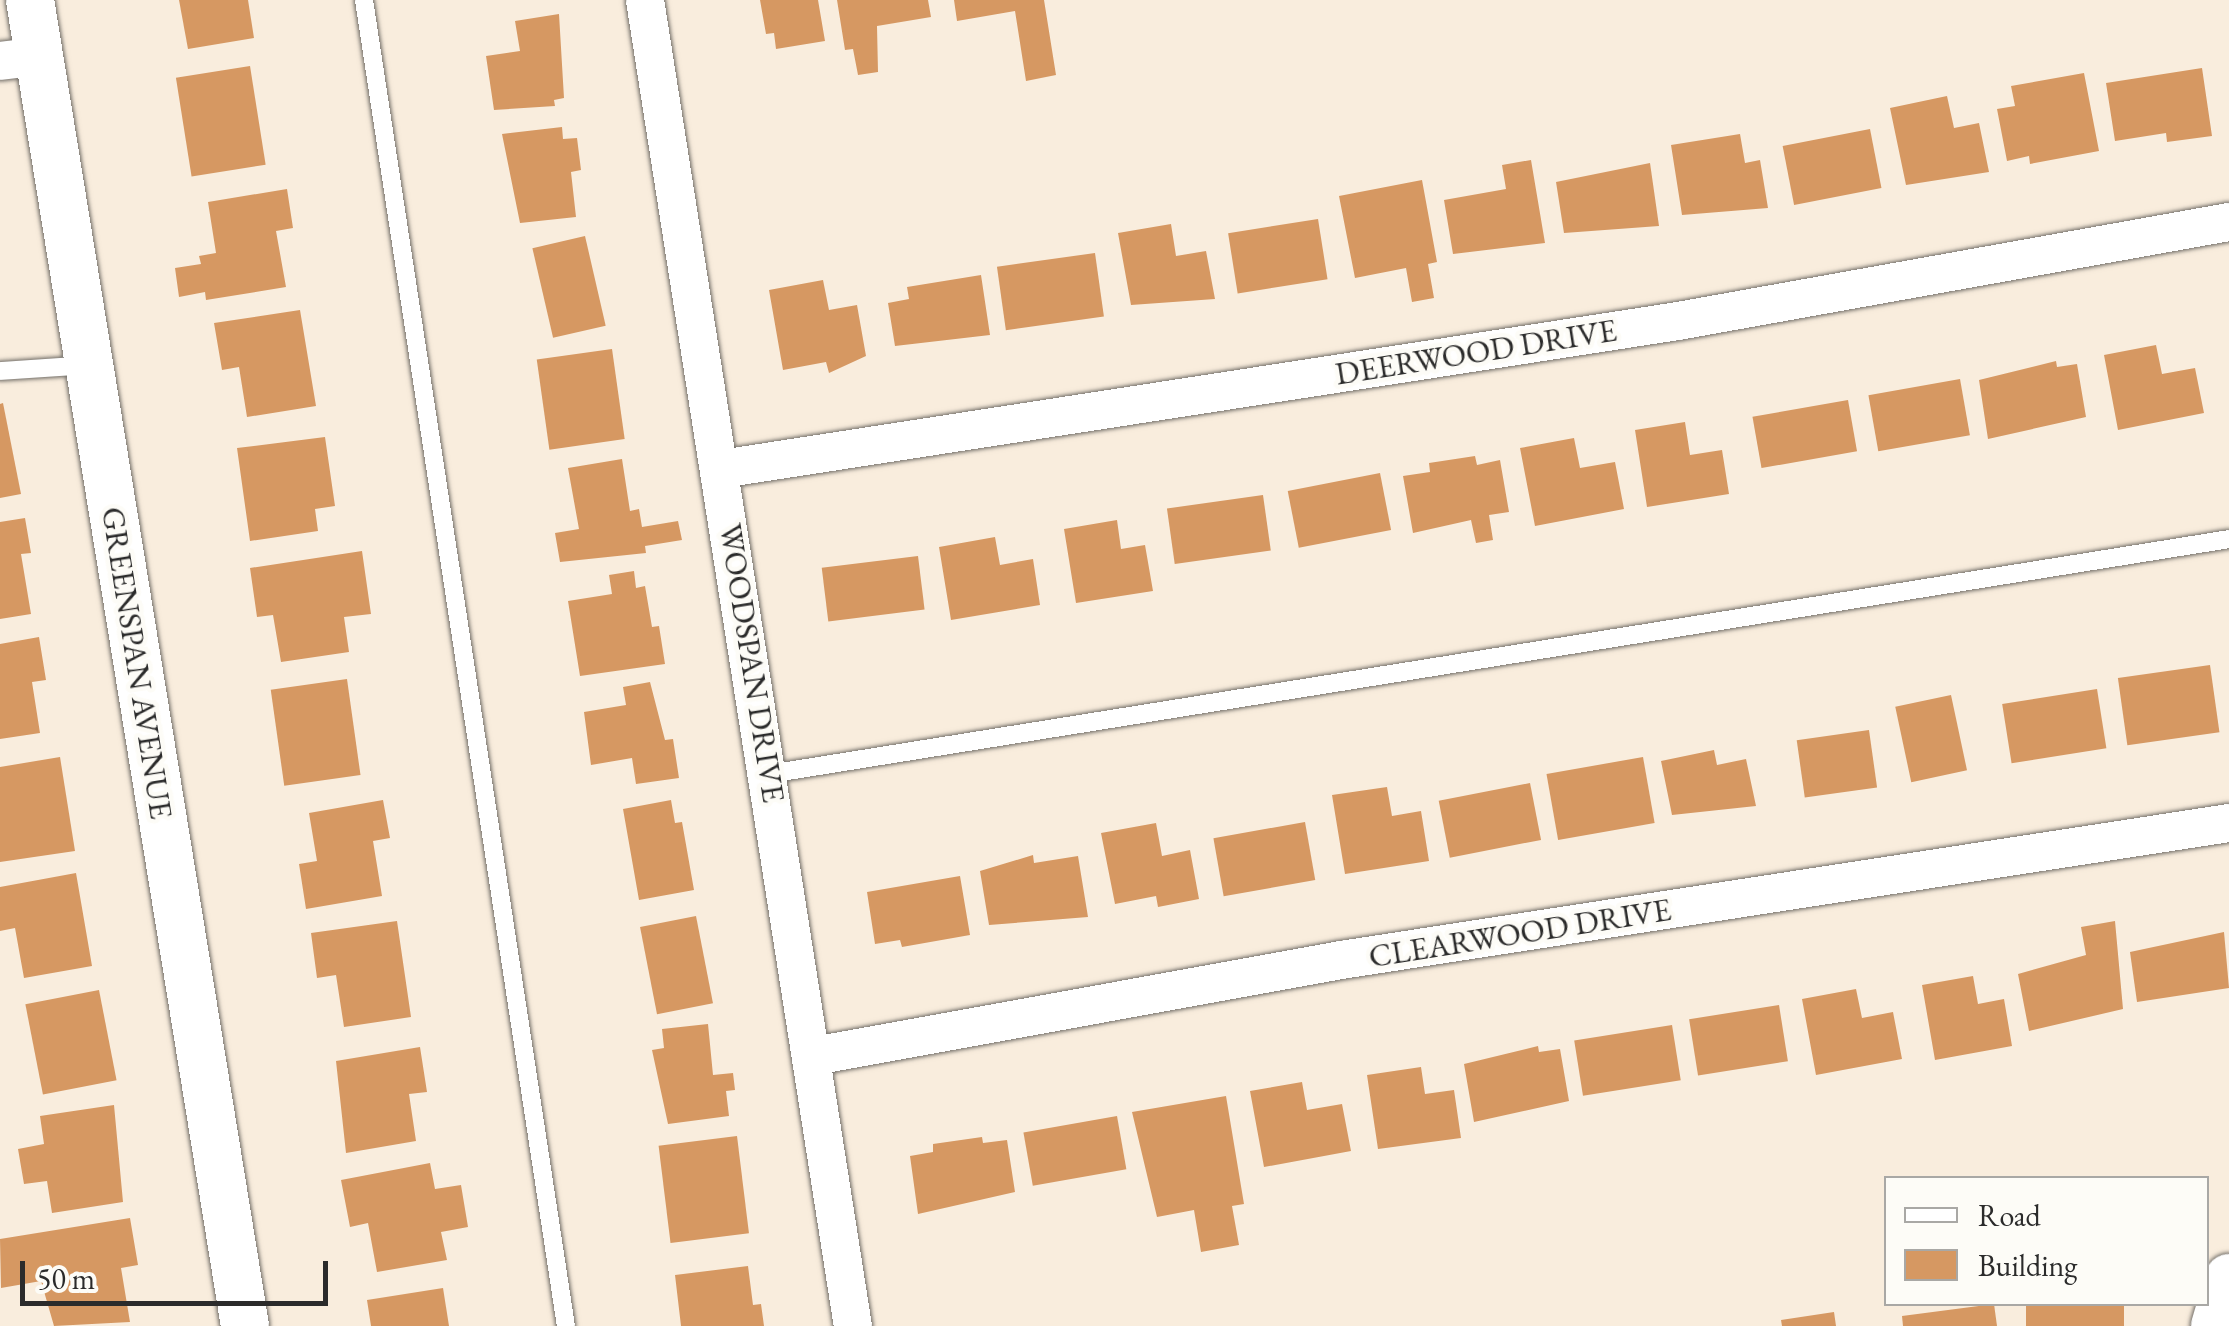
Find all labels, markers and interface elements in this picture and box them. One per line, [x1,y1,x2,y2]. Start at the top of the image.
street label: DEERWOOD DRIVE [1333,311,1619,393]
street label: GREENSPAN AVENUE [93,504,181,822]
street label: WOODSPAN DRIVE [711,521,793,805]
street label: CLEARWOOD DRIVE [1366,890,1674,976]
legend [1884,1176,2209,1306]
text: Road [1978,1196,2041,1235]
scale bar [25,1241,332,1303]
text: Building [1978,1246,2077,1285]
text: 50 m [37,1259,95,1298]

